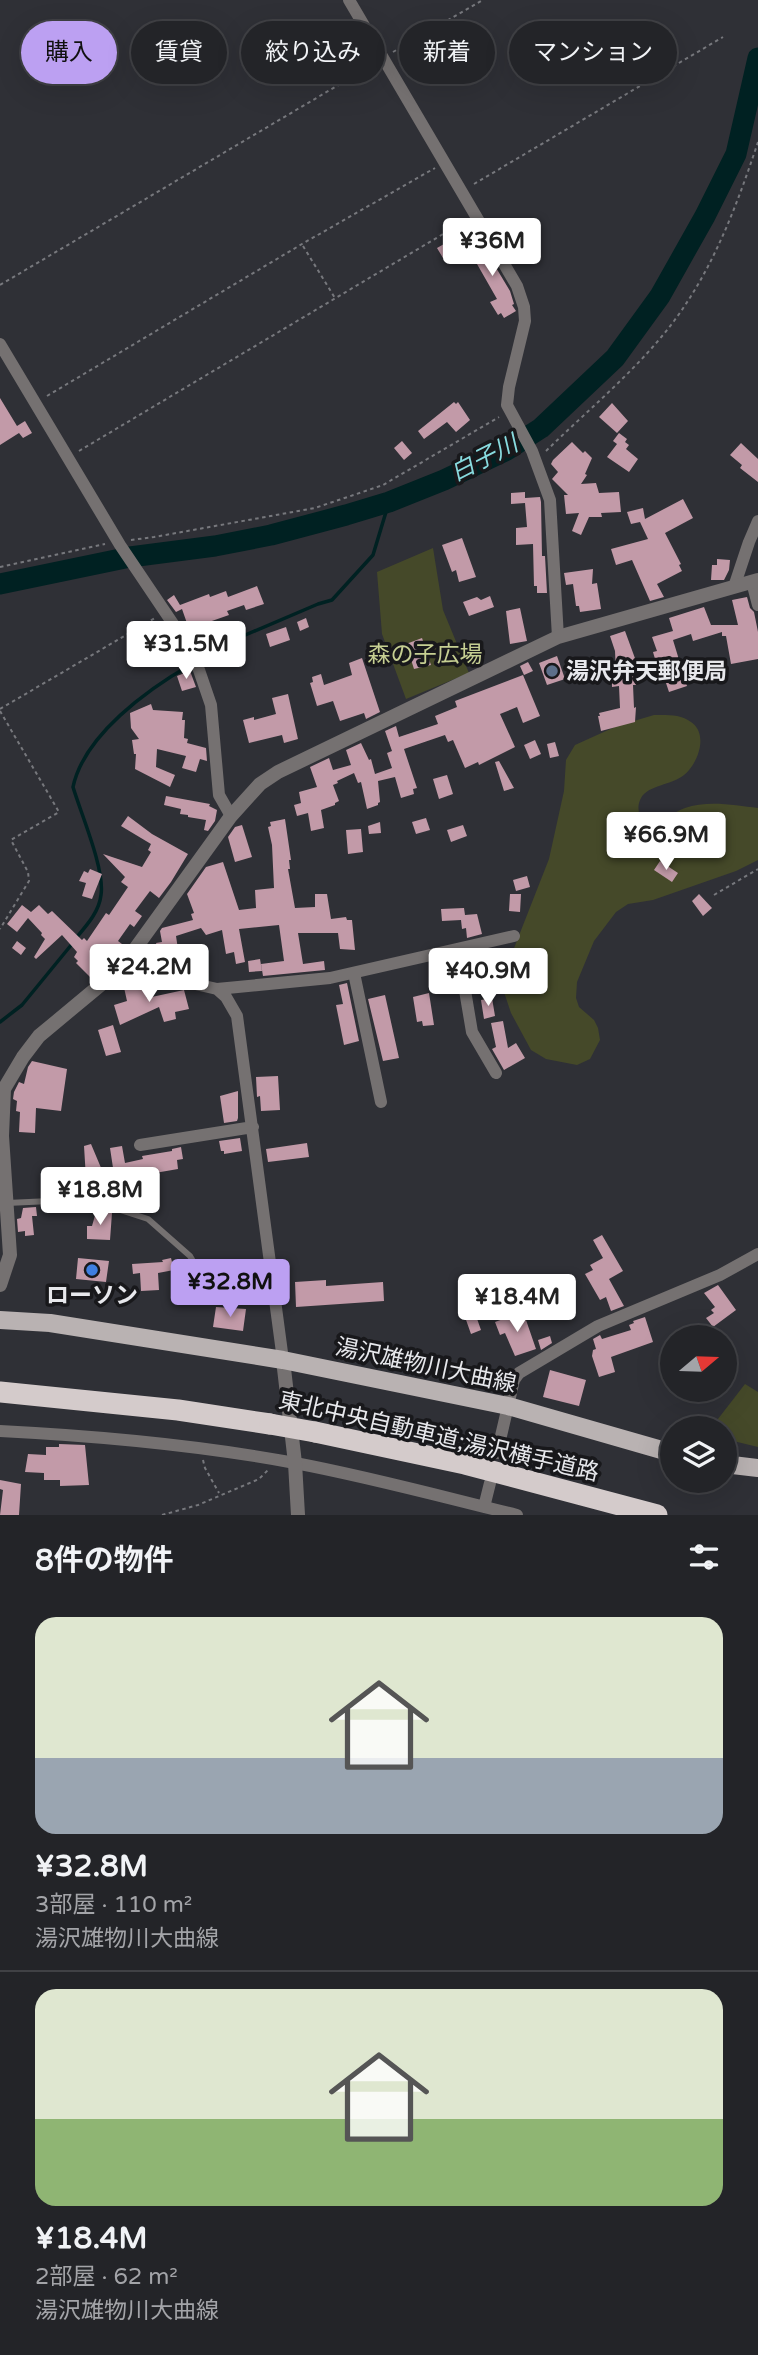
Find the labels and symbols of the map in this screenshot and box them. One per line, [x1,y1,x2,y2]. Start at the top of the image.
pin: ¥36M [451,218,533,278]
water label: 白子川 [446,428,526,488]
pin: ¥31.5M [129,622,243,681]
park label: 森の子広場 [368,641,483,669]
place label: 湯沢弁天郵便局 [566,658,727,686]
marker: 湯沢弁天郵便局 [544,663,560,679]
pin: ¥66.9M [609,812,723,872]
pin: ¥24.2M [92,944,206,1004]
pin: ¥40.9M [431,948,545,1008]
pin: ¥18.8M [43,1168,157,1227]
pin: ¥32.8M [173,1260,287,1319]
marker: ローソン [84,1262,100,1278]
pin: ¥18.4M [460,1274,574,1334]
place label: ローソン [46,1282,138,1310]
north arrow [660,1325,737,1402]
street label: 湯沢雄物川大曲線 [333,1333,519,1399]
street label: 東北中央自動車道;湯沢横手道路 [276,1386,602,1488]

